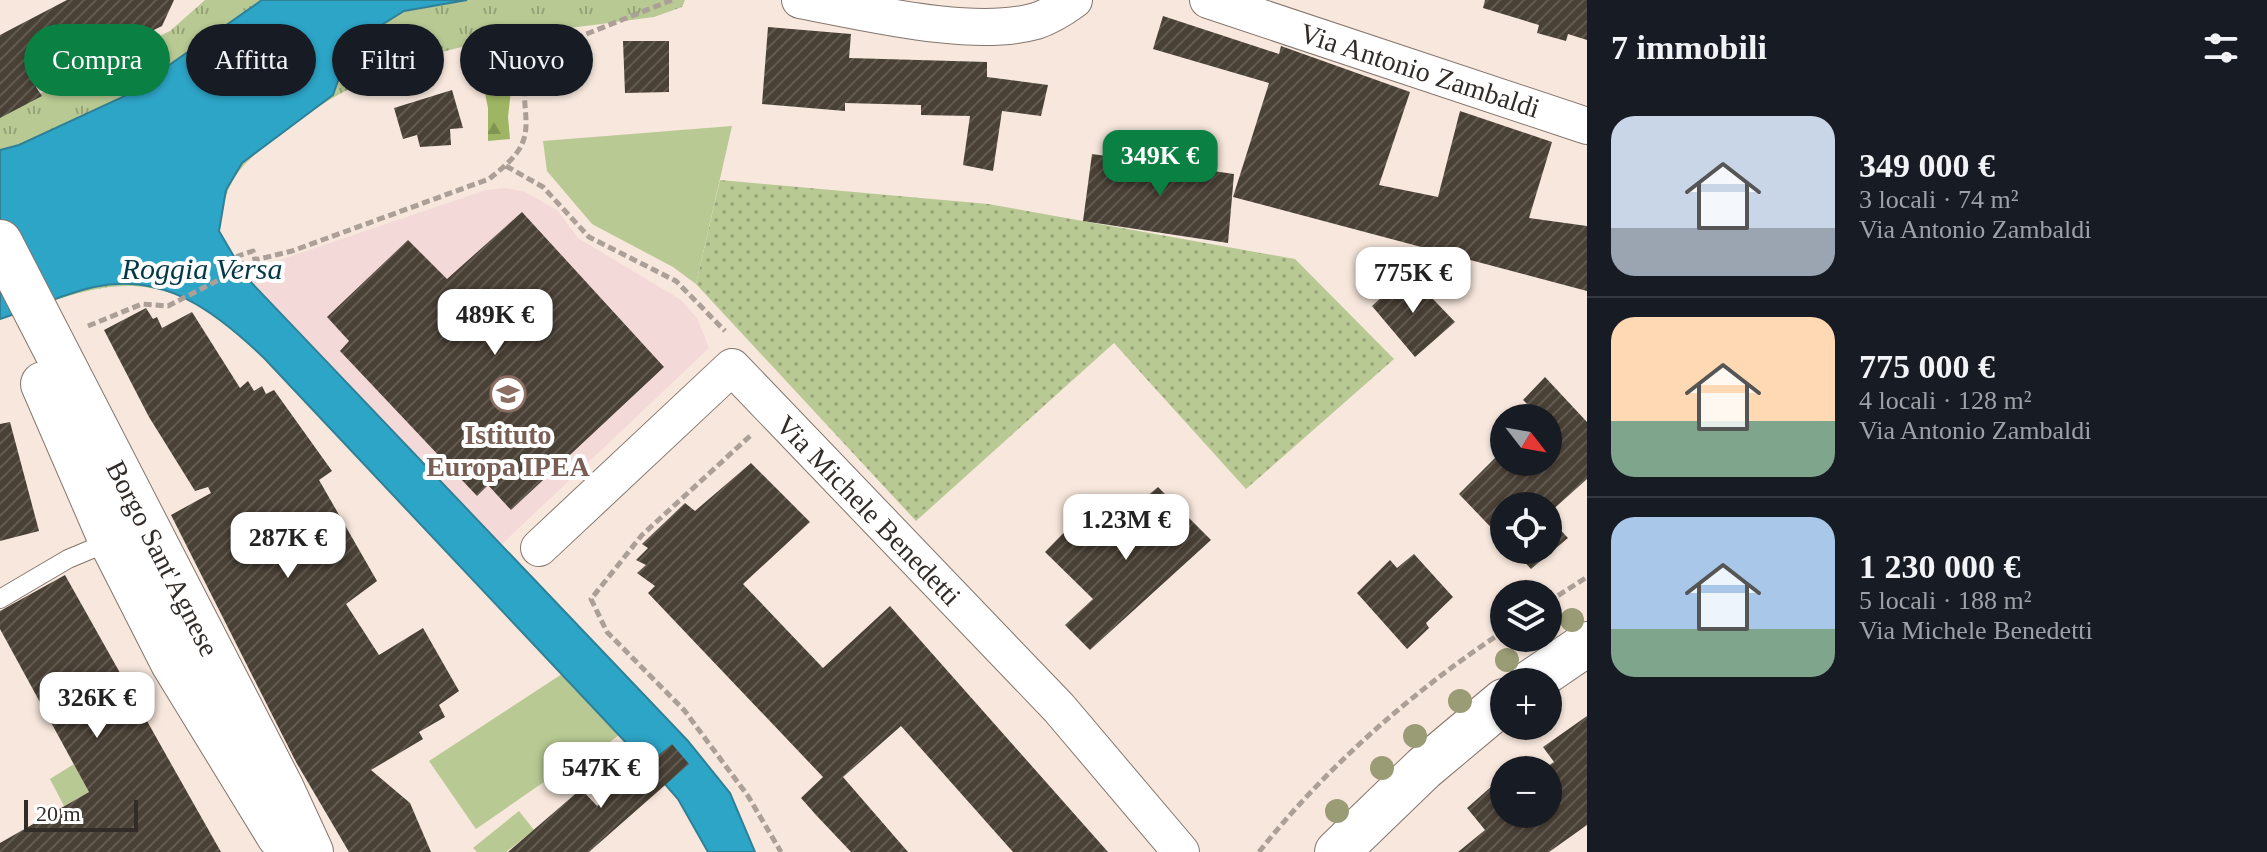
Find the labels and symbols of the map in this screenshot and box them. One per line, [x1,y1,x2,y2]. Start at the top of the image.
street label: Via Antonio Zambaldi [1296,17,1544,124]
pin: 349K € [1095,130,1225,198]
pin: 775K € [1348,247,1478,315]
water label: Roggia Versa [121,252,282,285]
pin: 489K € [430,289,560,357]
school or university icon: Istituto Europa IPEA [489,375,527,413]
north arrow [1490,404,1562,476]
street label: Via Michele Benedetti [770,409,967,612]
place label: Istituto Europa IPEA [426,419,591,482]
street label: Borgo Sant'Agnese [100,455,225,661]
pin: 1.23M € [1052,494,1200,562]
pin: 287K € [223,512,353,580]
pin: 326K € [32,672,162,740]
pin: 547K € [536,742,666,810]
scale bar [24,796,138,832]

